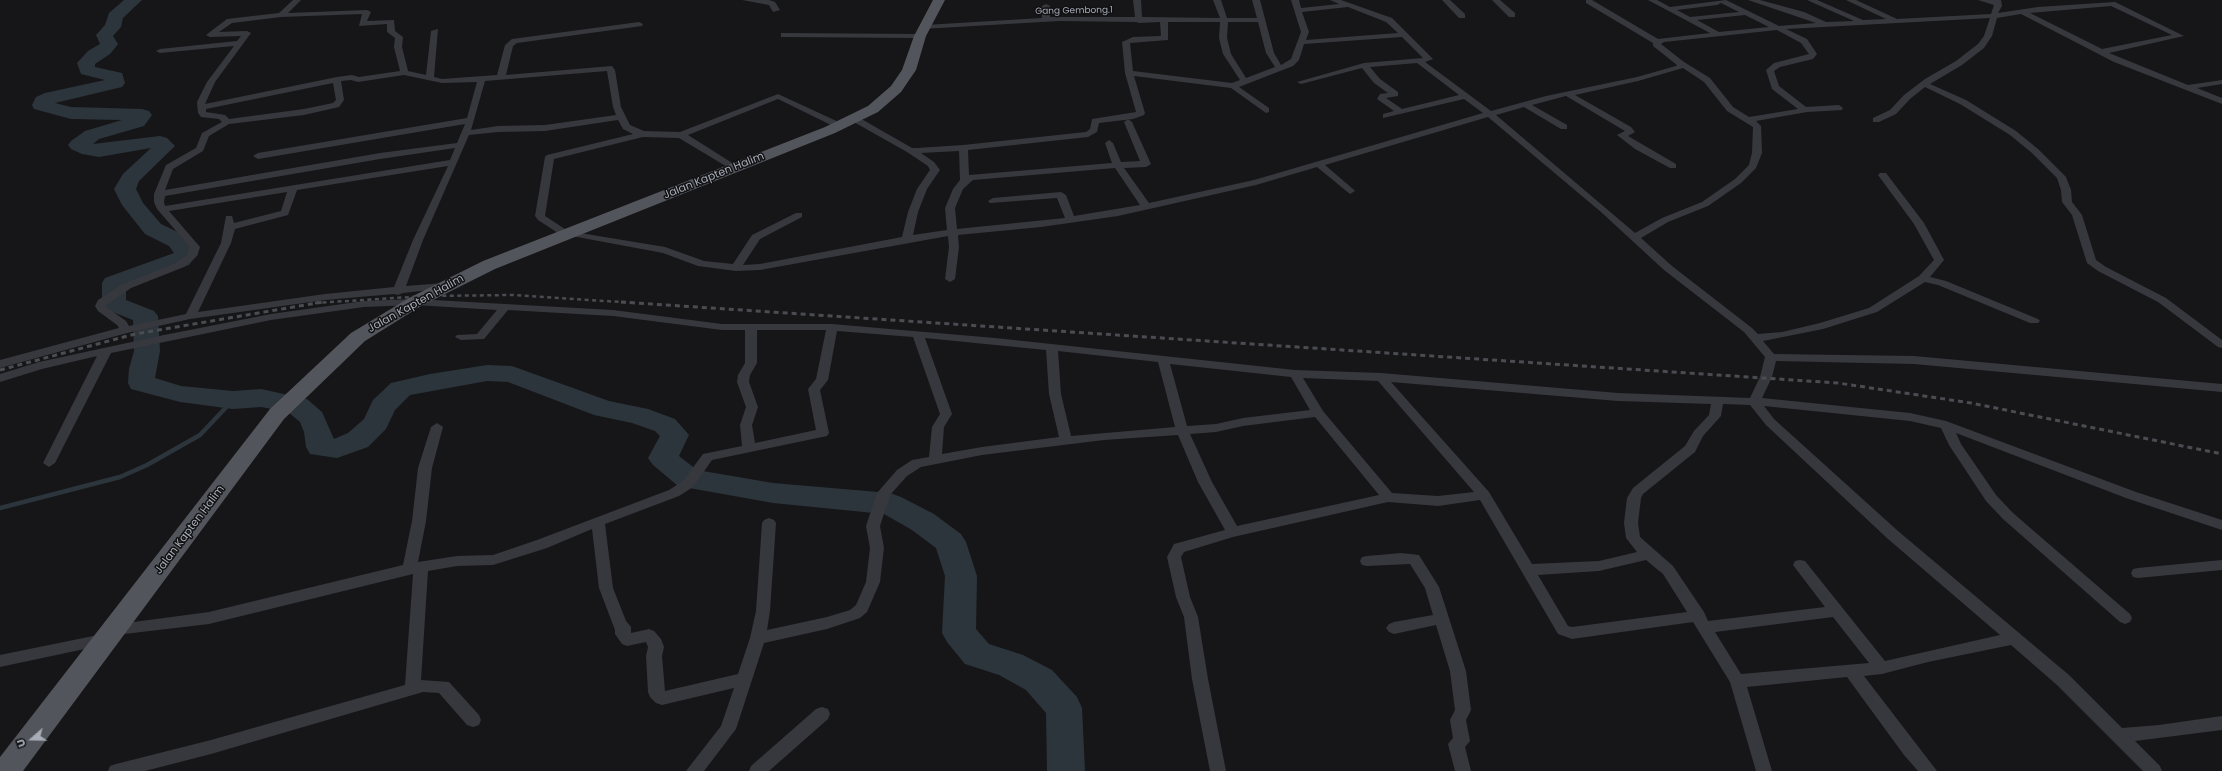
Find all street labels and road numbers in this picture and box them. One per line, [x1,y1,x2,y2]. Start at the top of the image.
street label: Gang Gembong.1 [1035,5,1113,17]
street label: Jalan Kapten Halim [662,150,766,202]
street label: Jalan Kapten Halim [366,272,466,336]
street label: Jalan Kapten Halim [152,483,228,577]

